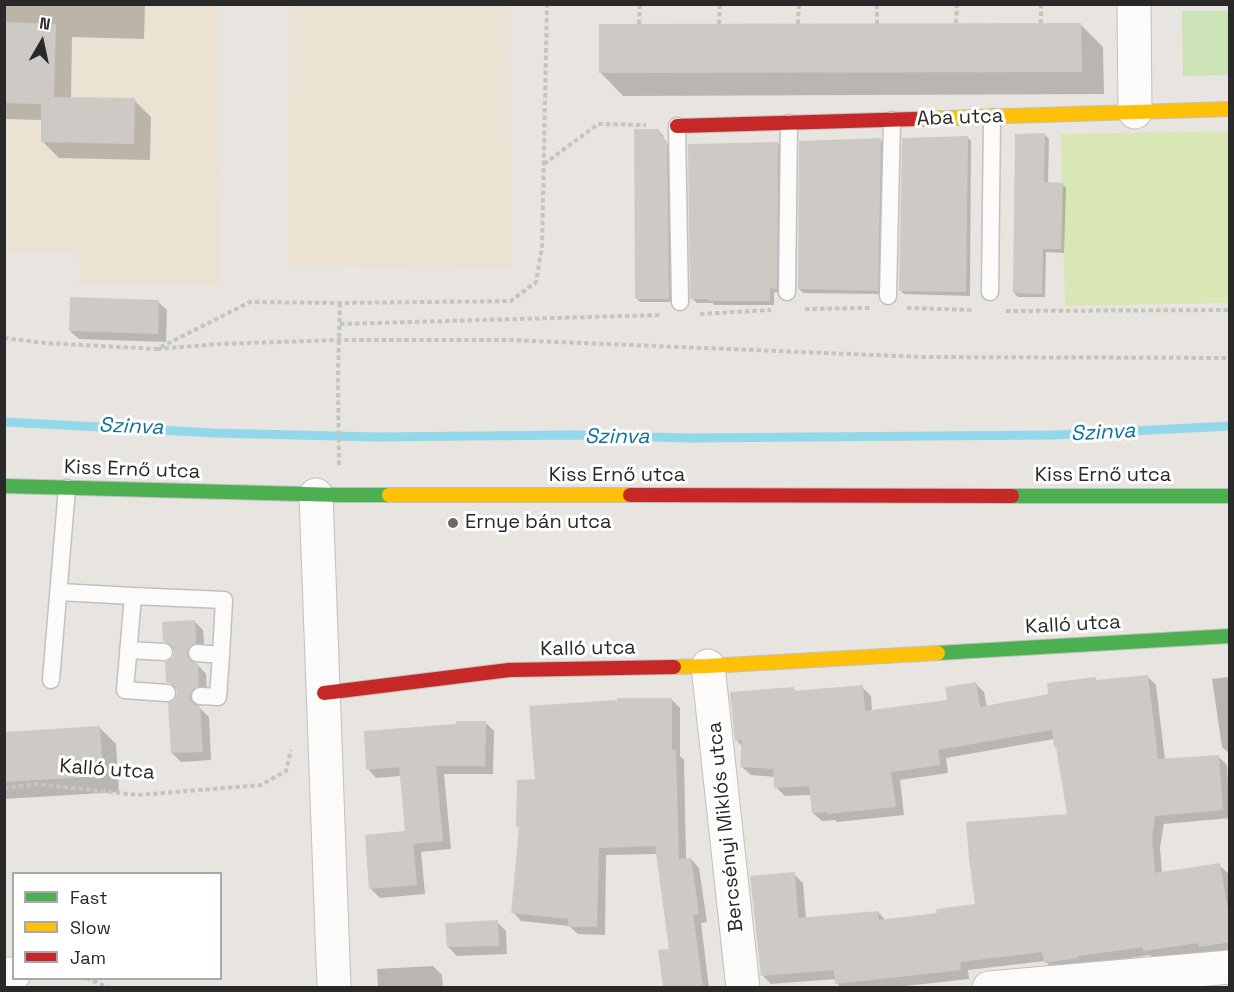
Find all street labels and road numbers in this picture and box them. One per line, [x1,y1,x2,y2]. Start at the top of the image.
street label: Aba utca [916,104,1004,132]
street label: Kiss Ernő utca [63,456,201,484]
street label: Kiss Ernő utca [549,464,685,488]
street label: Kiss Ernő utca [1035,464,1171,488]
street label: Kalló utca [1025,611,1121,639]
street label: Kalló utca [540,636,636,662]
street label: Bercsényi Miklós utca [703,721,749,933]
street label: Kalló utca [59,755,155,785]

